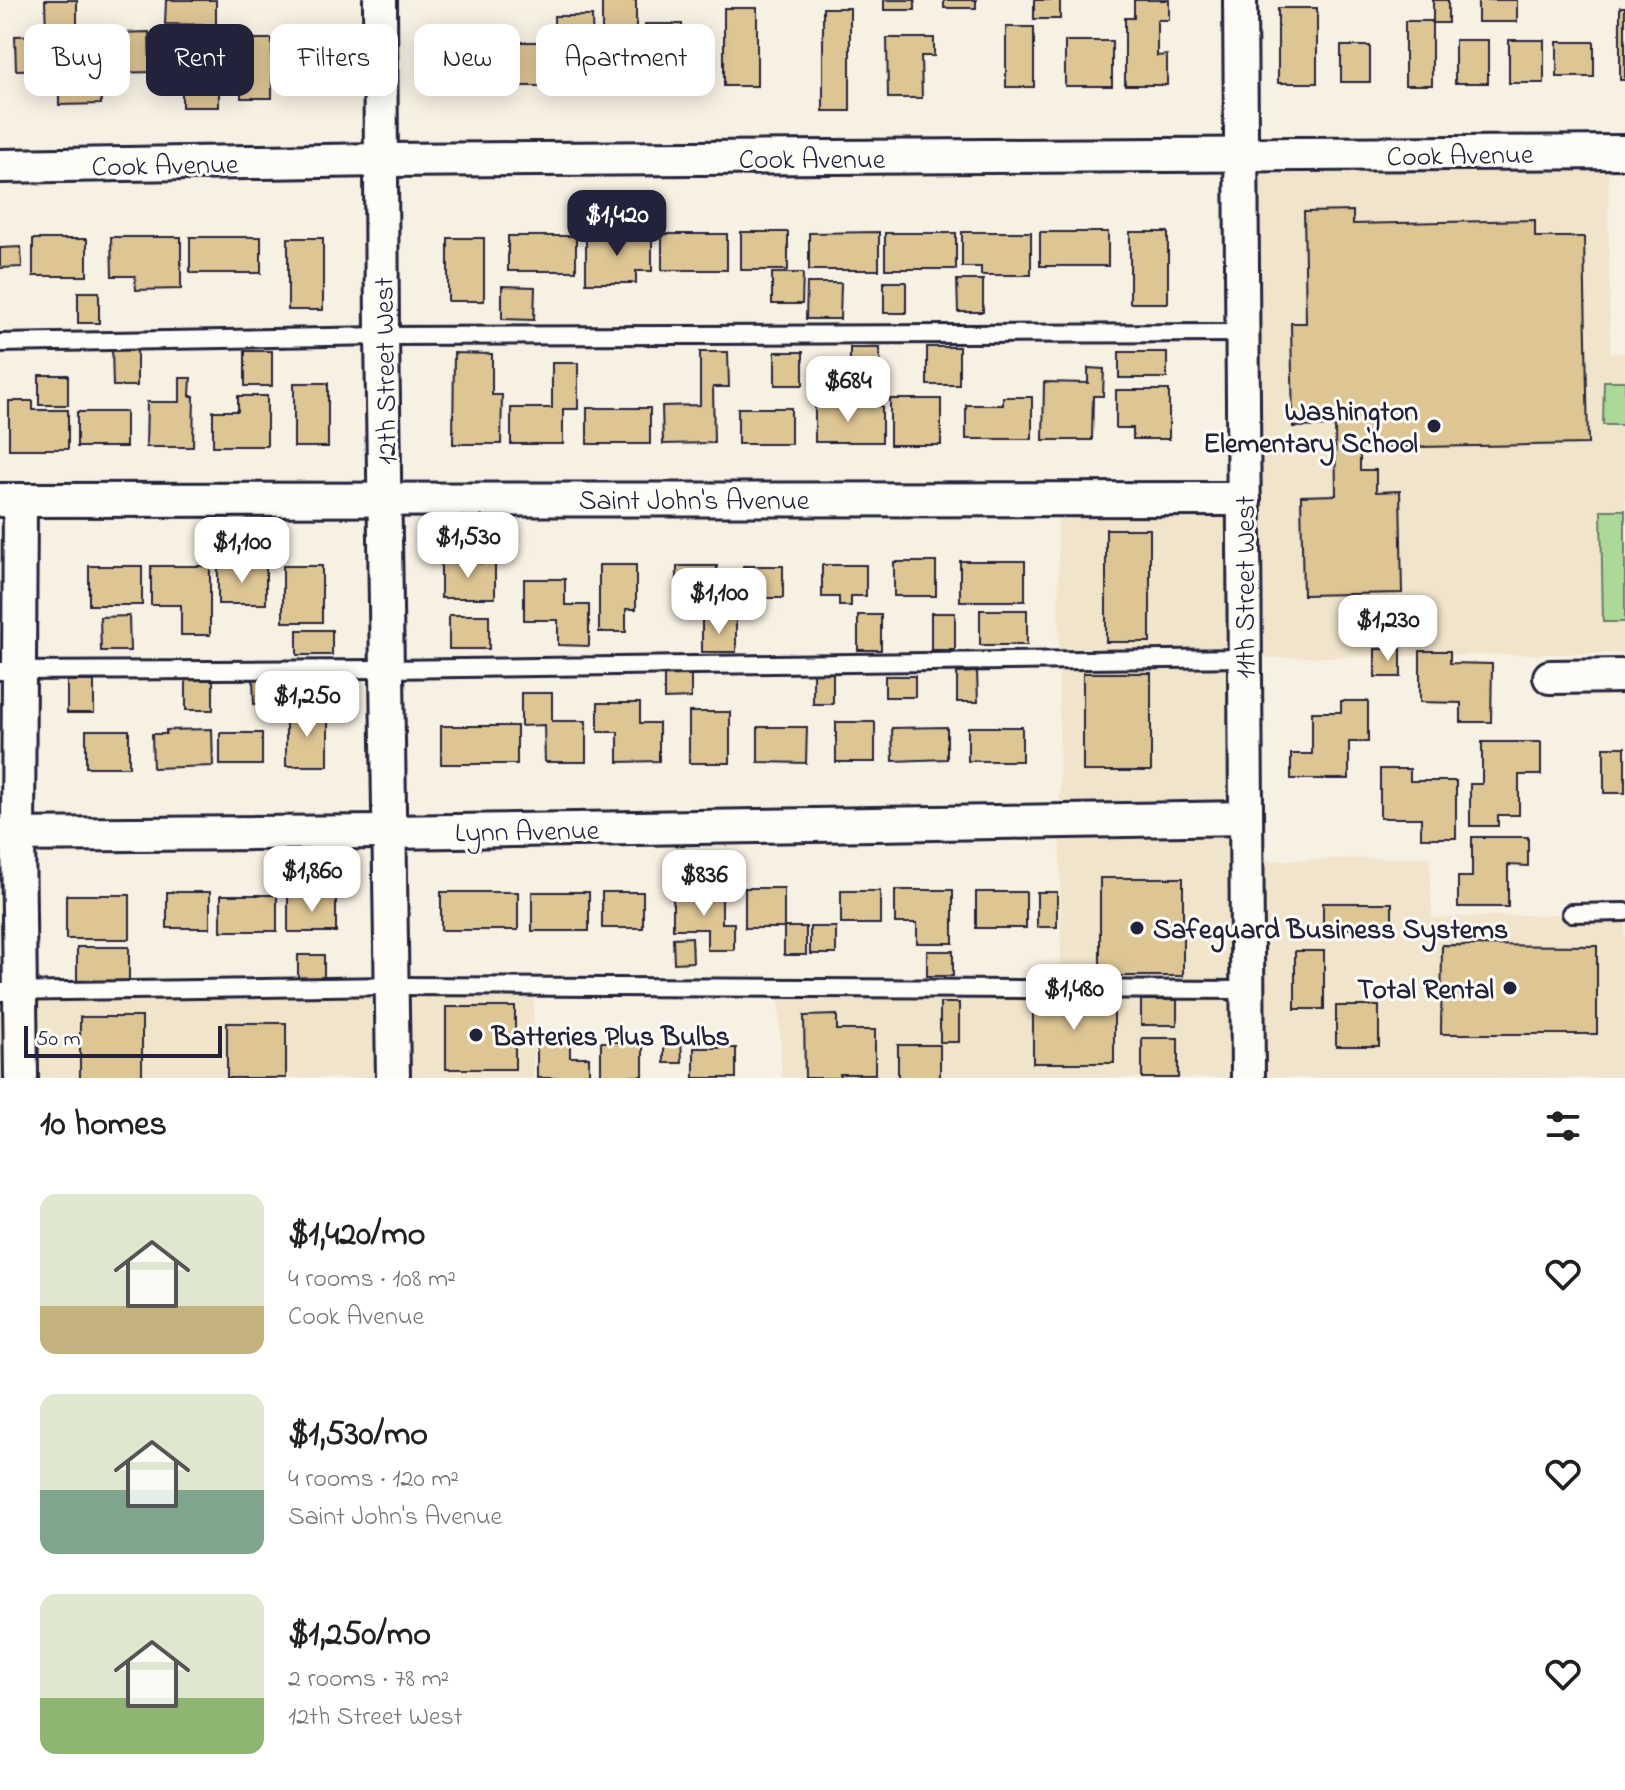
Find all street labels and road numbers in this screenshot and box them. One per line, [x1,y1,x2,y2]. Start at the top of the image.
street label: Cook Avenue [1386,136,1534,179]
street label: Cook Avenue [739,141,886,182]
street label: Cook Avenue [91,146,239,189]
street label: 12th Street West [365,277,410,465]
street label: Saint John's Avenue [579,482,810,523]
street label: 11th Street West [1227,496,1268,678]
street label: Lynn Avenue [455,812,600,855]

